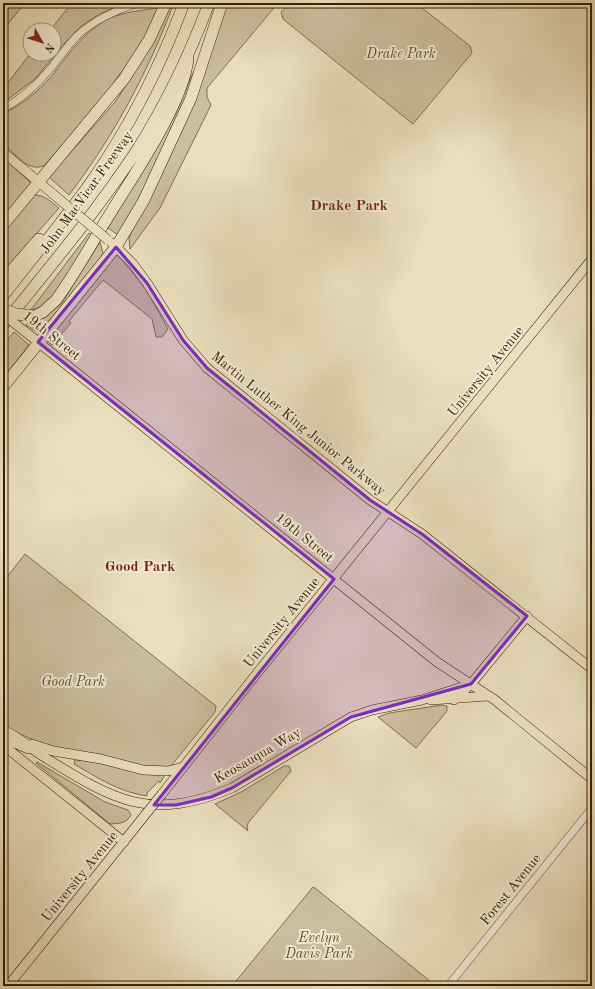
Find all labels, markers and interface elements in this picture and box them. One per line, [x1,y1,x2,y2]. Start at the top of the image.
north arrow [22,22,62,62]
text: N [41,41,56,55]
park label: Drake Park [365,47,436,61]
street label: John MacVicar Freeway [38,128,136,256]
district label: Drake Park [310,199,389,214]
street label: 19th Street [20,308,83,363]
street label: University Avenue [445,324,526,419]
street label: Martin Luther King Junior Parkway [209,349,389,499]
street label: 19th Street [273,510,336,565]
district label: Good Park [105,560,176,575]
street label: University Avenue [241,575,322,670]
park label: Good Park [41,675,105,689]
street label: Keosauqua Way [212,725,304,786]
street label: University Avenue [39,829,120,924]
street label: Forest Avenue [478,851,544,928]
park label: Evelyn Davis Park [284,931,353,961]

